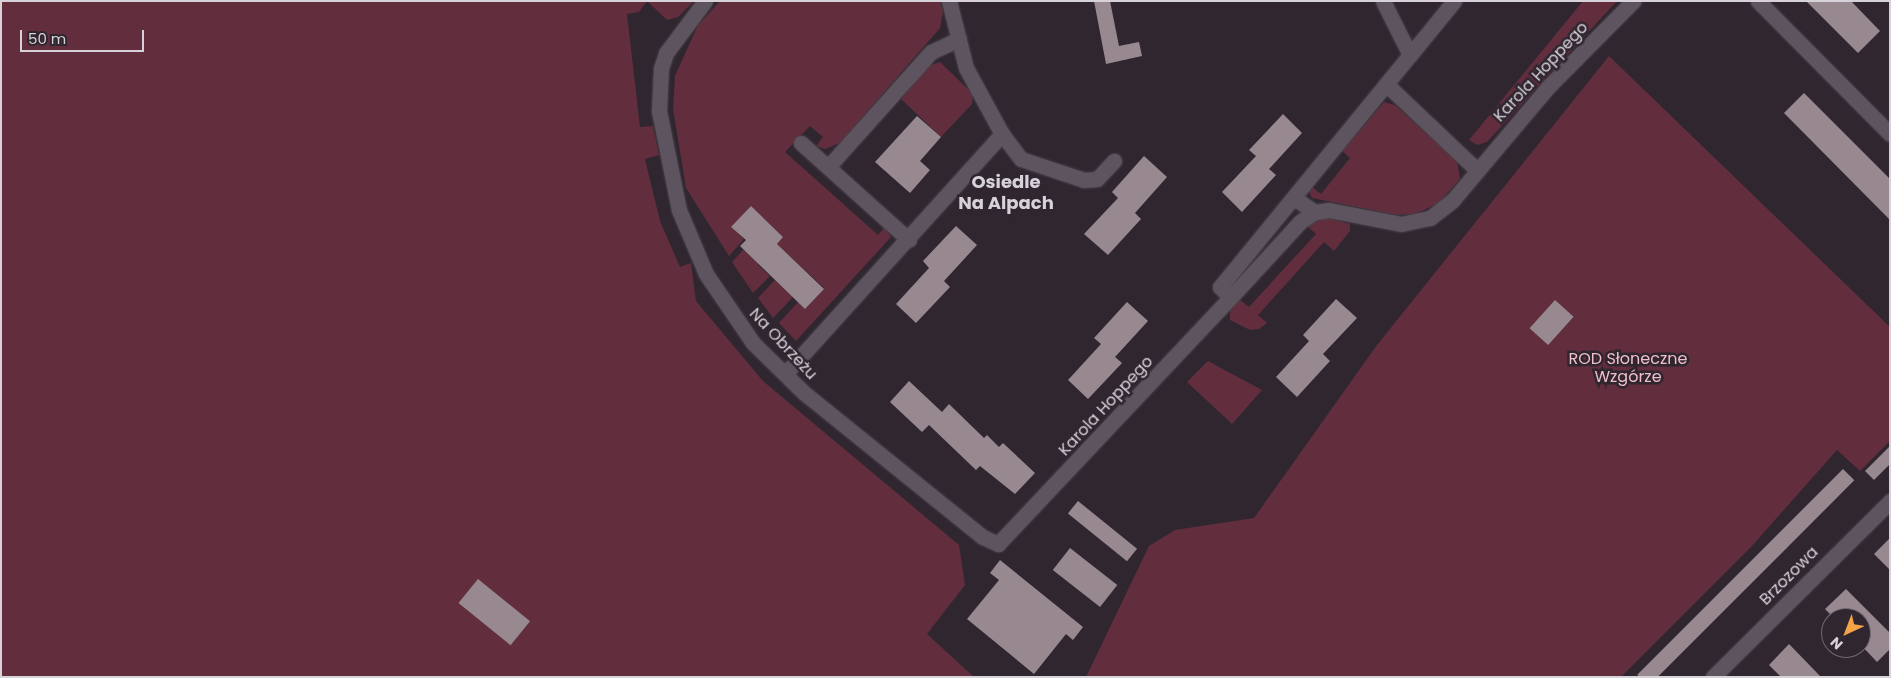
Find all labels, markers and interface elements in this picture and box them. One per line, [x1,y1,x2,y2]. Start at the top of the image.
street label: Karola Hoppego [1490,18,1592,126]
scale bar [22,20,146,52]
text: 50 m [28,28,66,49]
district label: Osiedle Na Alpach [958,172,1054,214]
street label: Na Obrzeżu [745,304,821,384]
park label: ROD Słoneczne Wzgórze [1569,349,1687,387]
street label: Karola Hoppego [1055,352,1157,460]
street label: Brzozowa [1756,543,1822,609]
north arrow [1821,608,1871,658]
text: N [1826,632,1847,654]

